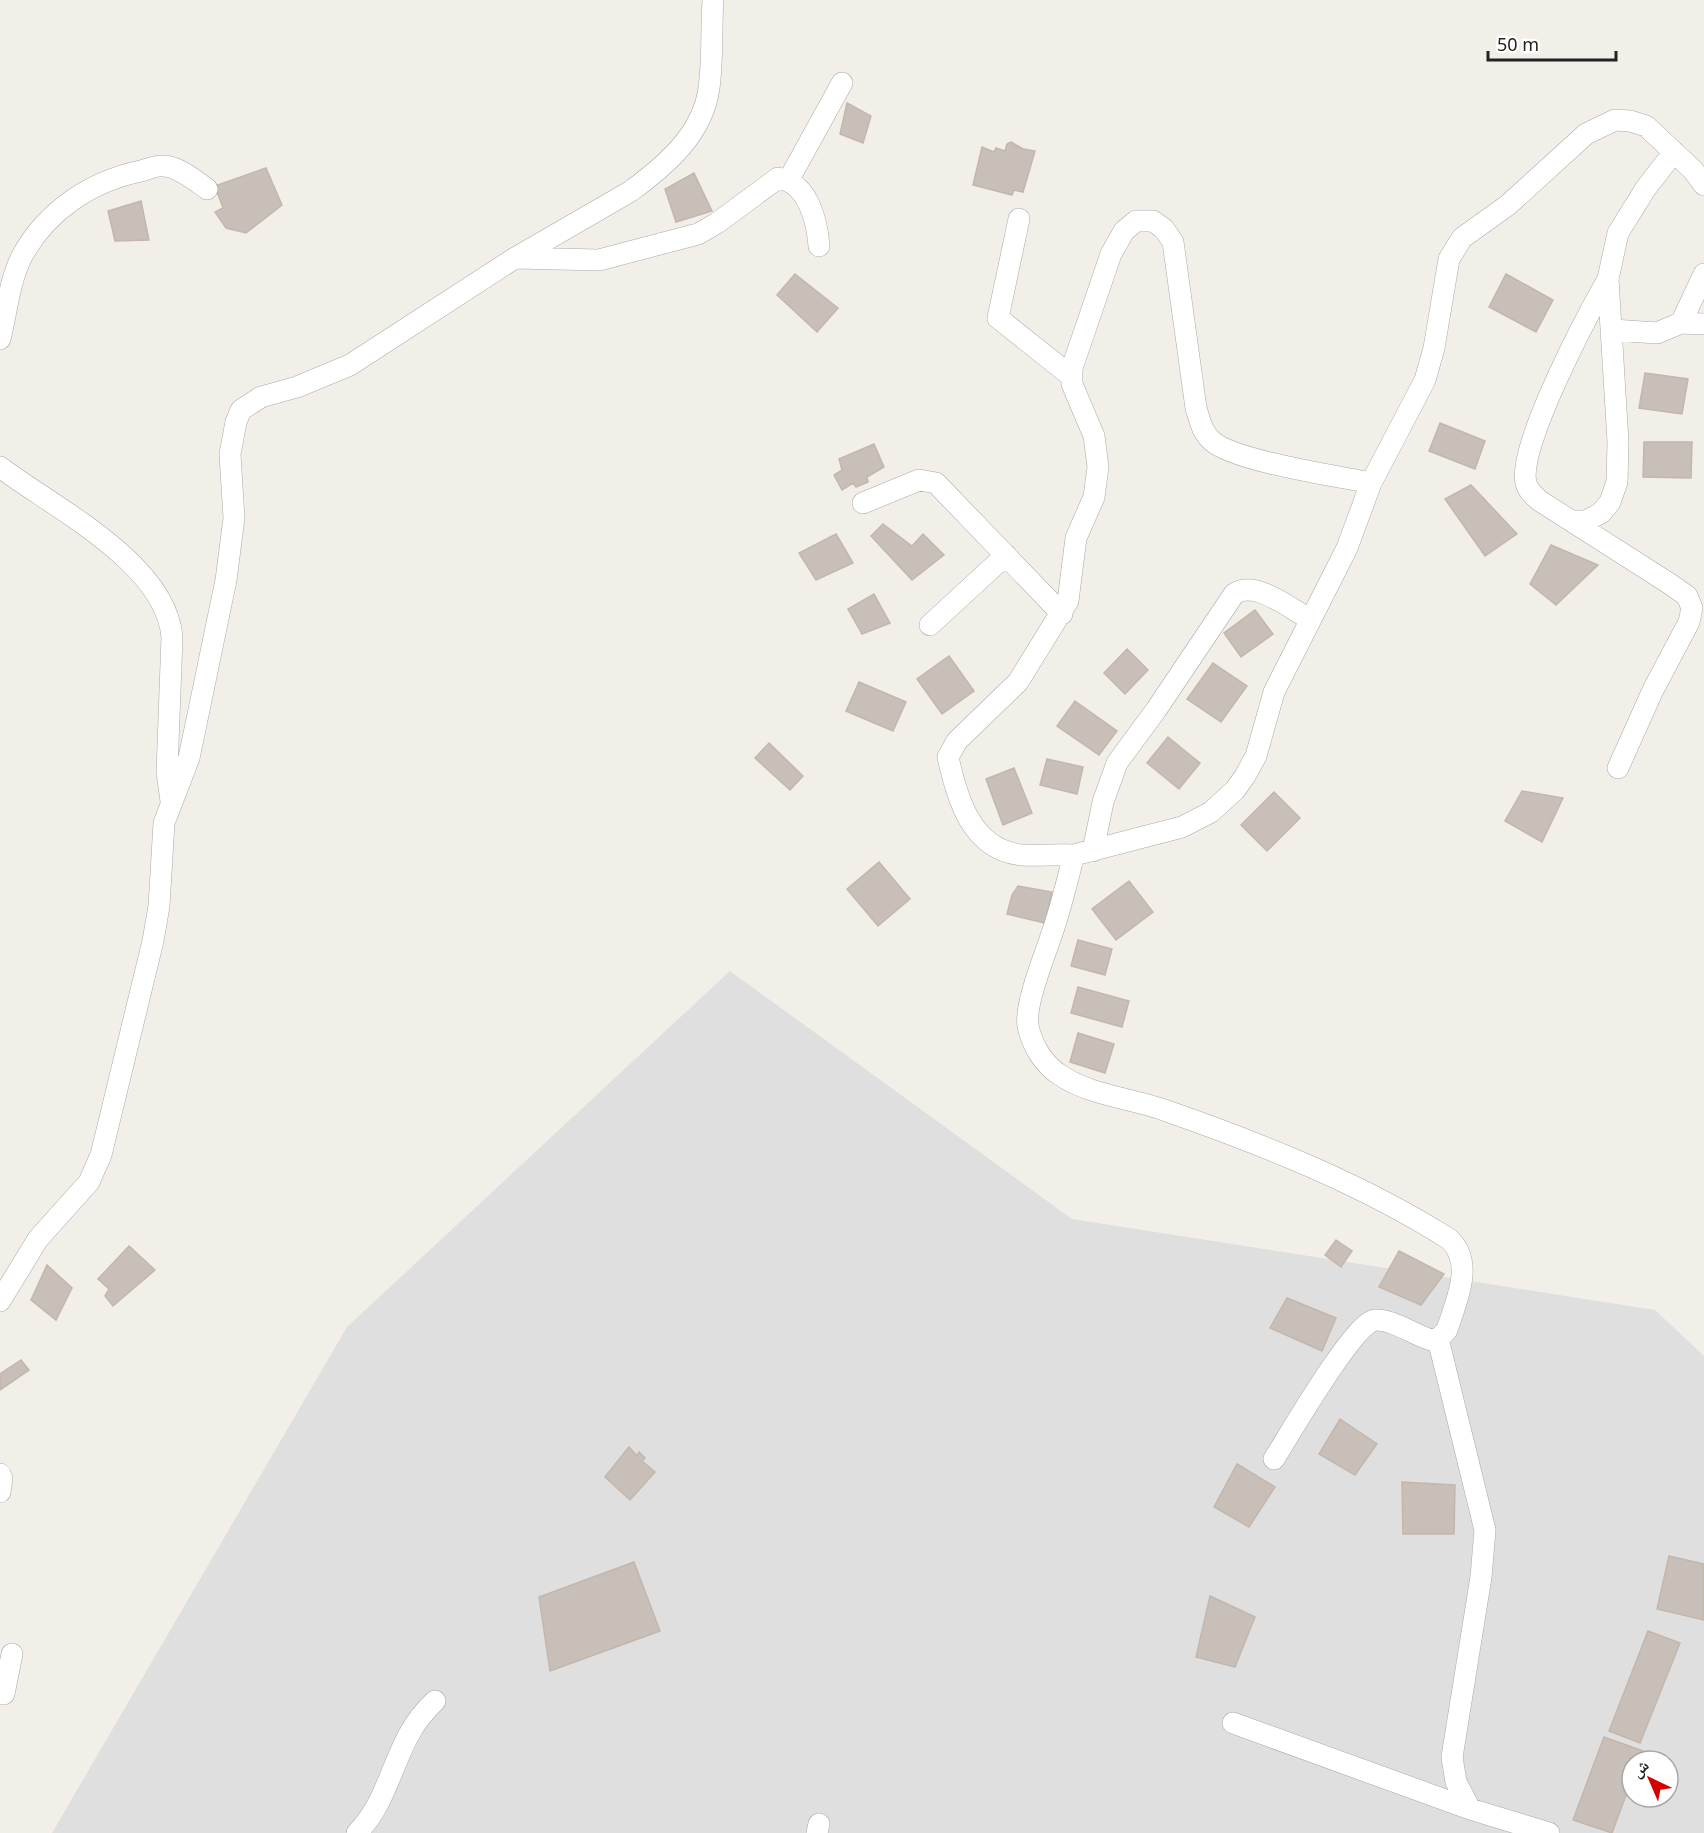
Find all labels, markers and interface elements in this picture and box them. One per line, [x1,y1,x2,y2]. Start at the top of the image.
scale bar [1488,24,1616,62]
text: 50 m [1497,32,1539,56]
north arrow [1620,1749,1680,1809]
text: ش [1626,1754,1653,1782]

